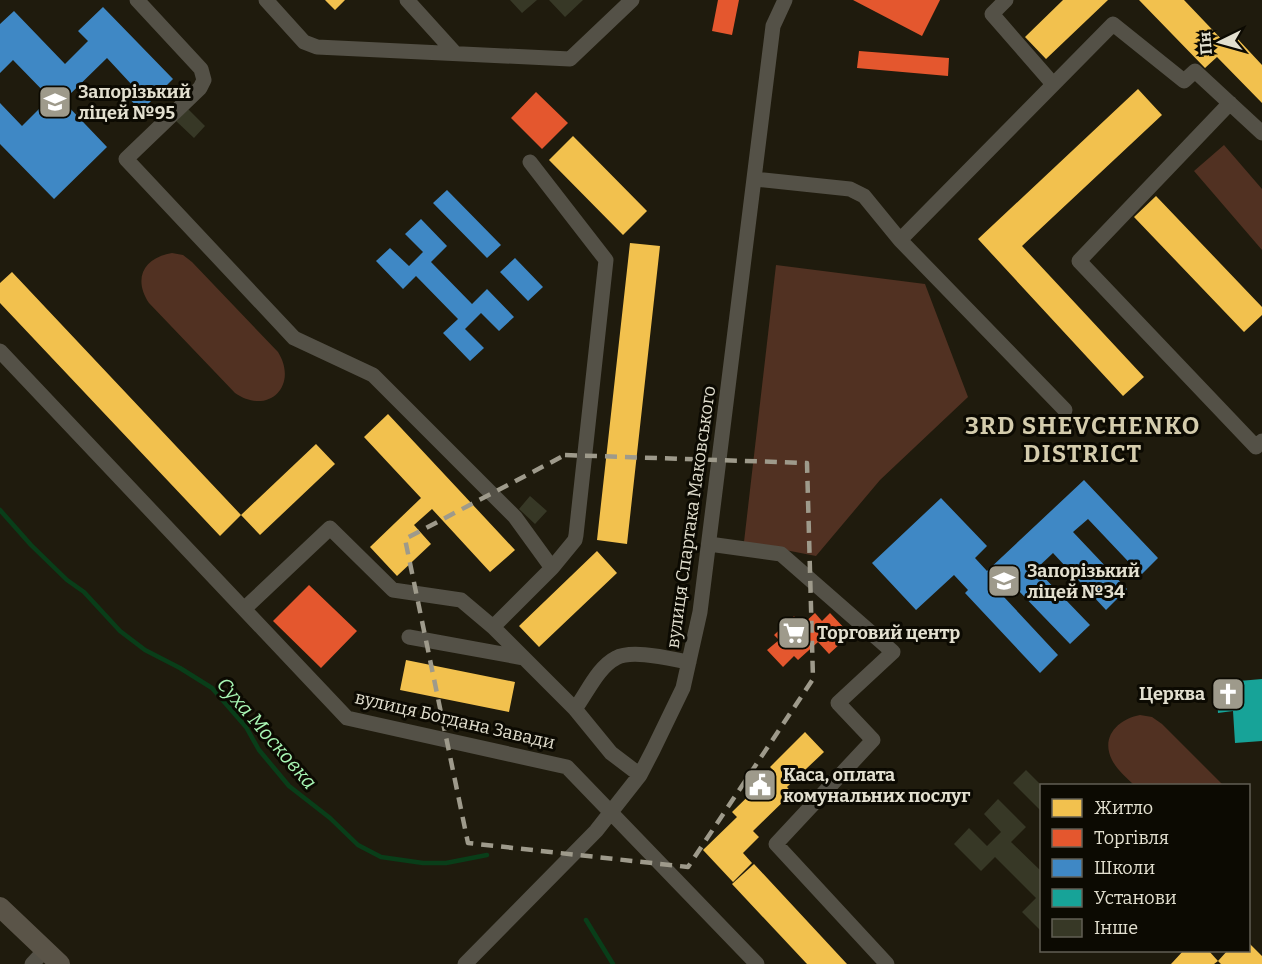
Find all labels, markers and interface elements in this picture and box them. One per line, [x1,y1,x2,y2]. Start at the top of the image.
north arrow [1190,12,1250,72]
text: Пн [1195,31,1216,56]
place label: Запорізький ліцей №95 [78,81,191,124]
school or university icon: Запорізький ліцей №95 [37,84,73,120]
street label: вулиця Спартака Маковського [662,384,720,650]
district label: 3RD SHEVCHENKO DISTRICT [965,412,1201,468]
place label: Запорізький ліцей №34 [1027,560,1140,603]
school or university icon: Запорізький ліцей №34 [986,563,1022,599]
supermarket icon: Торговий центр [776,615,812,651]
place label: Торговий центр [817,622,960,644]
water label: Суха Московка [212,672,322,794]
church icon: Церква [1210,676,1246,712]
place label: Церква [1139,683,1205,705]
street label: вулиця Богдана Завади [353,686,557,754]
place label: Каса, оплата комунальних послуг [783,764,970,807]
public building icon: Каса, оплата комунальних послуг [742,767,778,803]
legend [1040,784,1250,952]
text: Житло [1094,797,1153,819]
text: Торгівля [1094,827,1169,849]
text: Школи [1094,857,1155,879]
text: Установи [1094,887,1177,909]
text: Інше [1094,917,1138,939]

